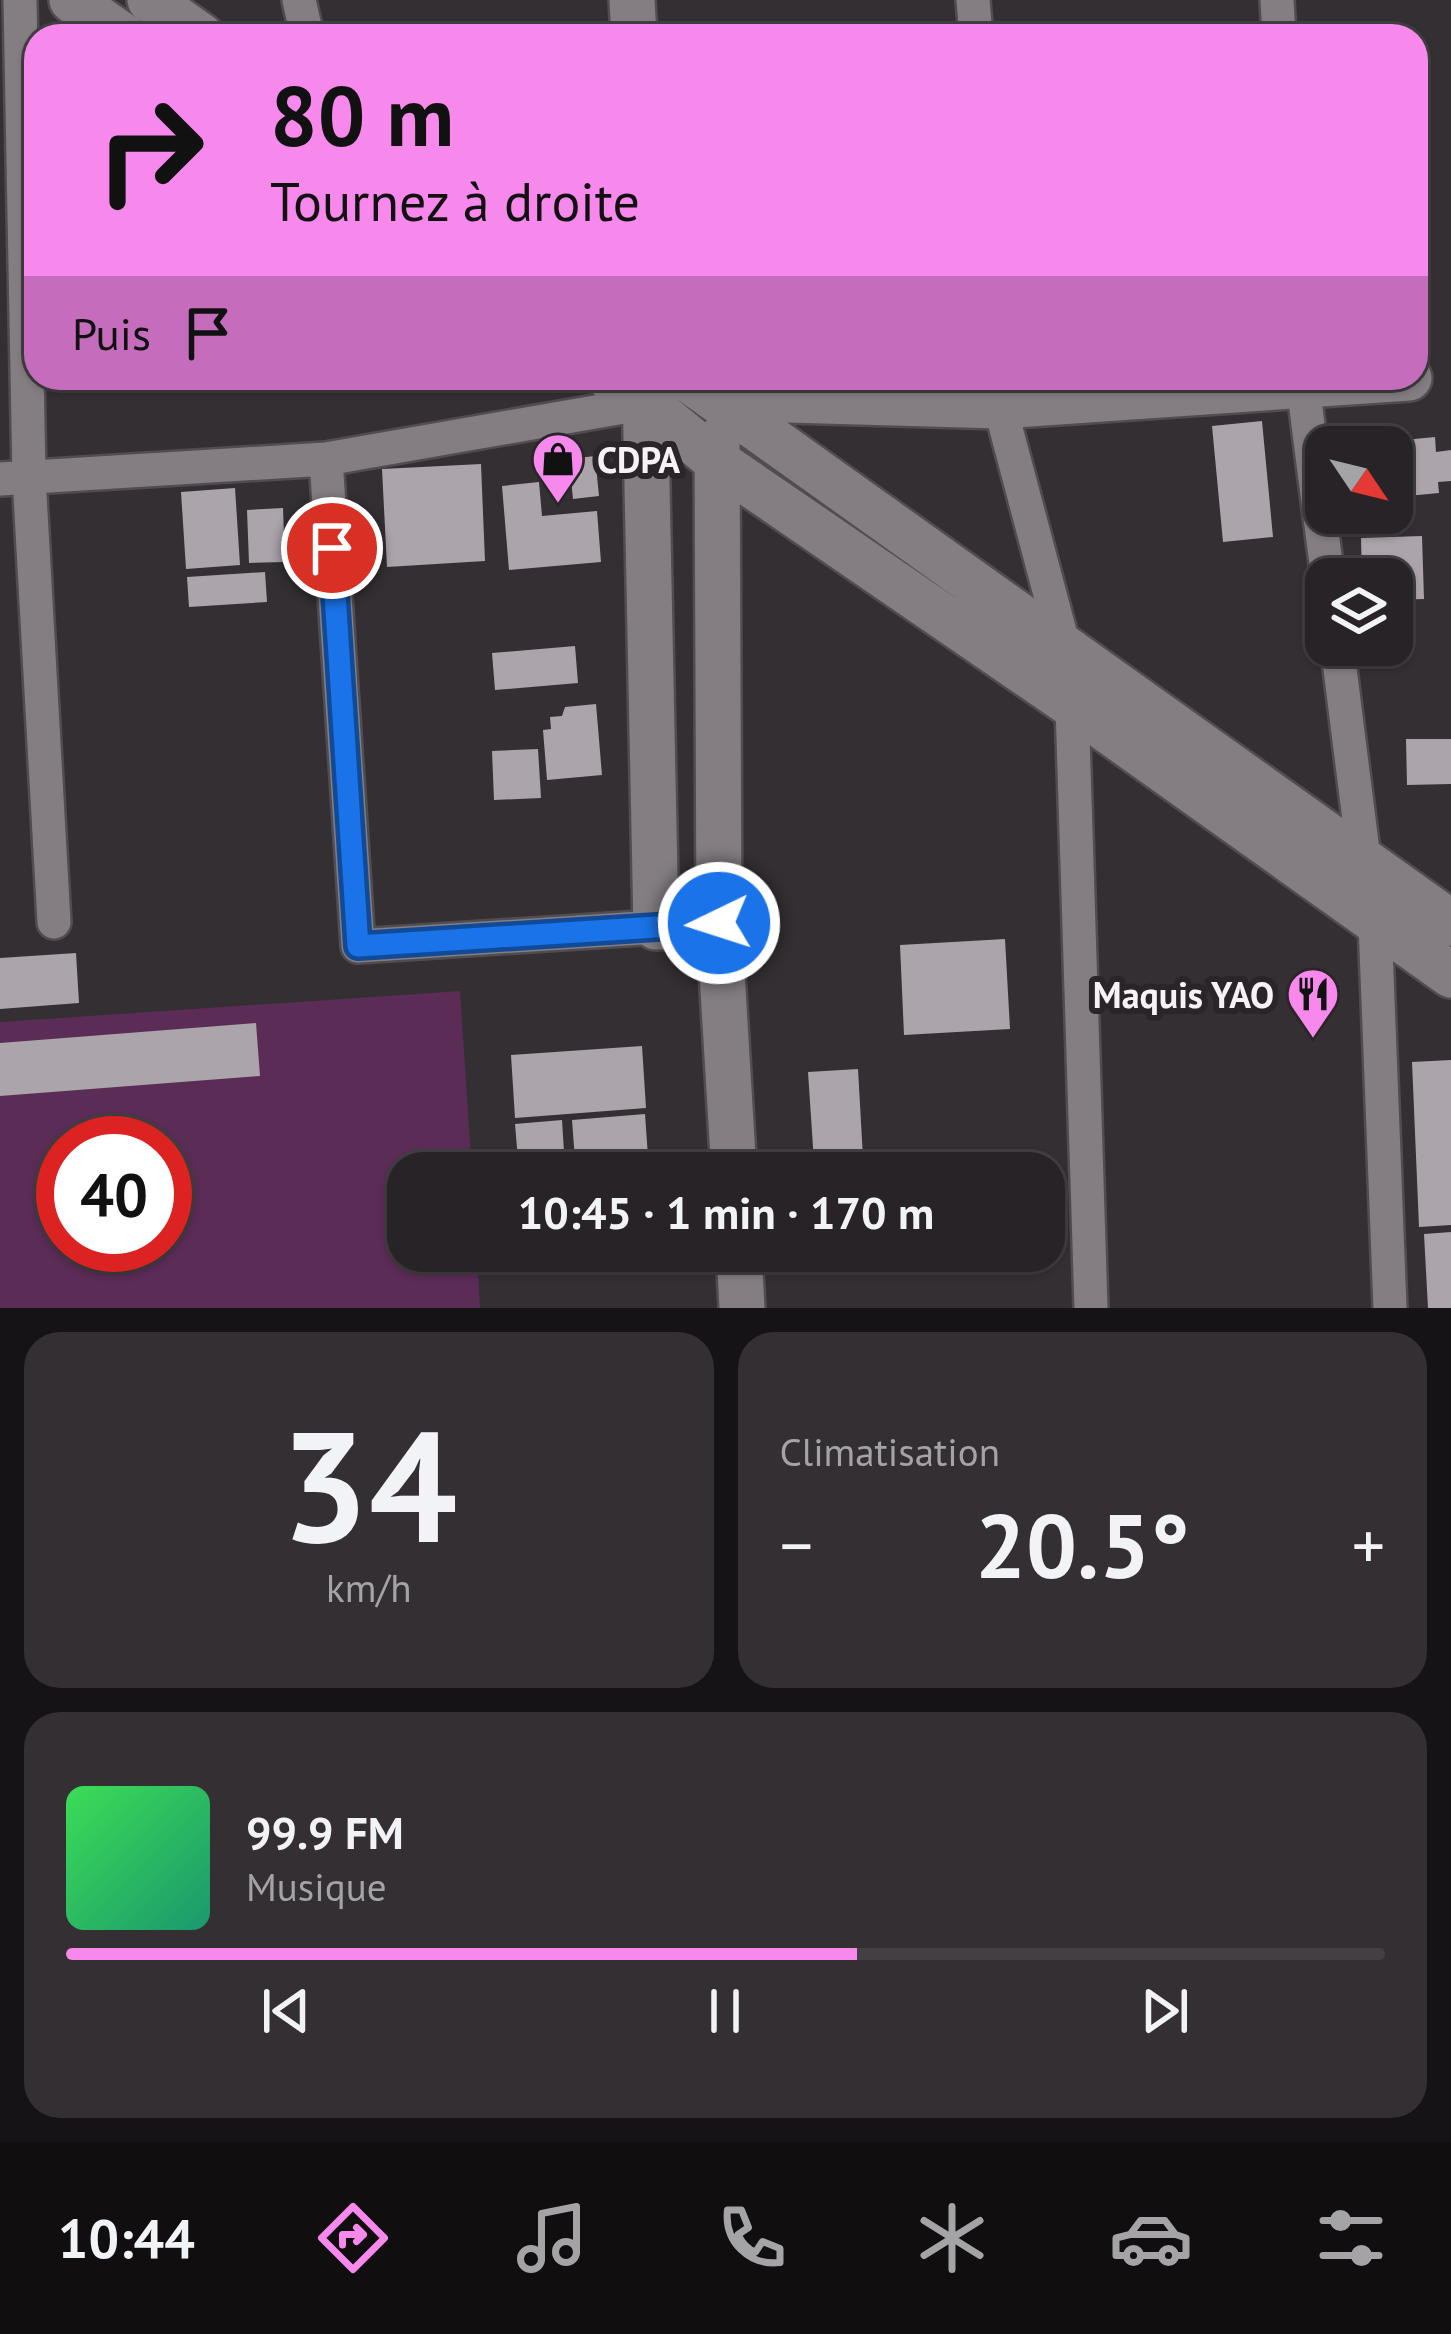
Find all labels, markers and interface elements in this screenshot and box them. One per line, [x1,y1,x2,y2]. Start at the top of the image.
text: 80 m [270,60,454,169]
icon: right [72,72,228,228]
text: Tournez à droite [270,166,640,236]
icon: arrive [175,300,241,366]
text: Puis [72,304,151,362]
north arrow [1305,426,1413,534]
map controls [1305,426,1413,666]
shop icon: CDPA [530,431,586,505]
place label: CDPA [597,436,680,483]
pin [281,497,383,599]
icon: arrive [299,515,365,581]
button: layers [1305,558,1413,666]
position arrow [656,860,782,986]
restaurant icon: Maquis YAO [1285,966,1341,1040]
place label: Maquis YAO [1093,971,1274,1018]
speed limit sign: 40 [36,1116,192,1272]
text: 10:45 · 1 min · 170 m [518,1183,934,1241]
text: 34 [280,1383,457,1585]
text: Climatisation [780,1426,1000,1477]
text: 20.5° [975,1486,1190,1603]
text: − [780,1502,813,1587]
text: + [1352,1502,1385,1587]
text: km/h [326,1562,412,1613]
text: 99.9 FM [246,1803,404,1861]
text: Musique [246,1861,387,1912]
icon: previous [253,1978,319,2044]
icon: pause [692,1978,758,2044]
icon: next [1132,1978,1198,2044]
icon: directions [311,2196,395,2280]
icon: music [510,2196,594,2280]
icon: phone [710,2196,794,2280]
icon: climate [910,2196,994,2280]
icon: car [1109,2196,1193,2280]
icon: filters [1309,2196,1393,2280]
text: 10:44 [58,2203,195,2273]

